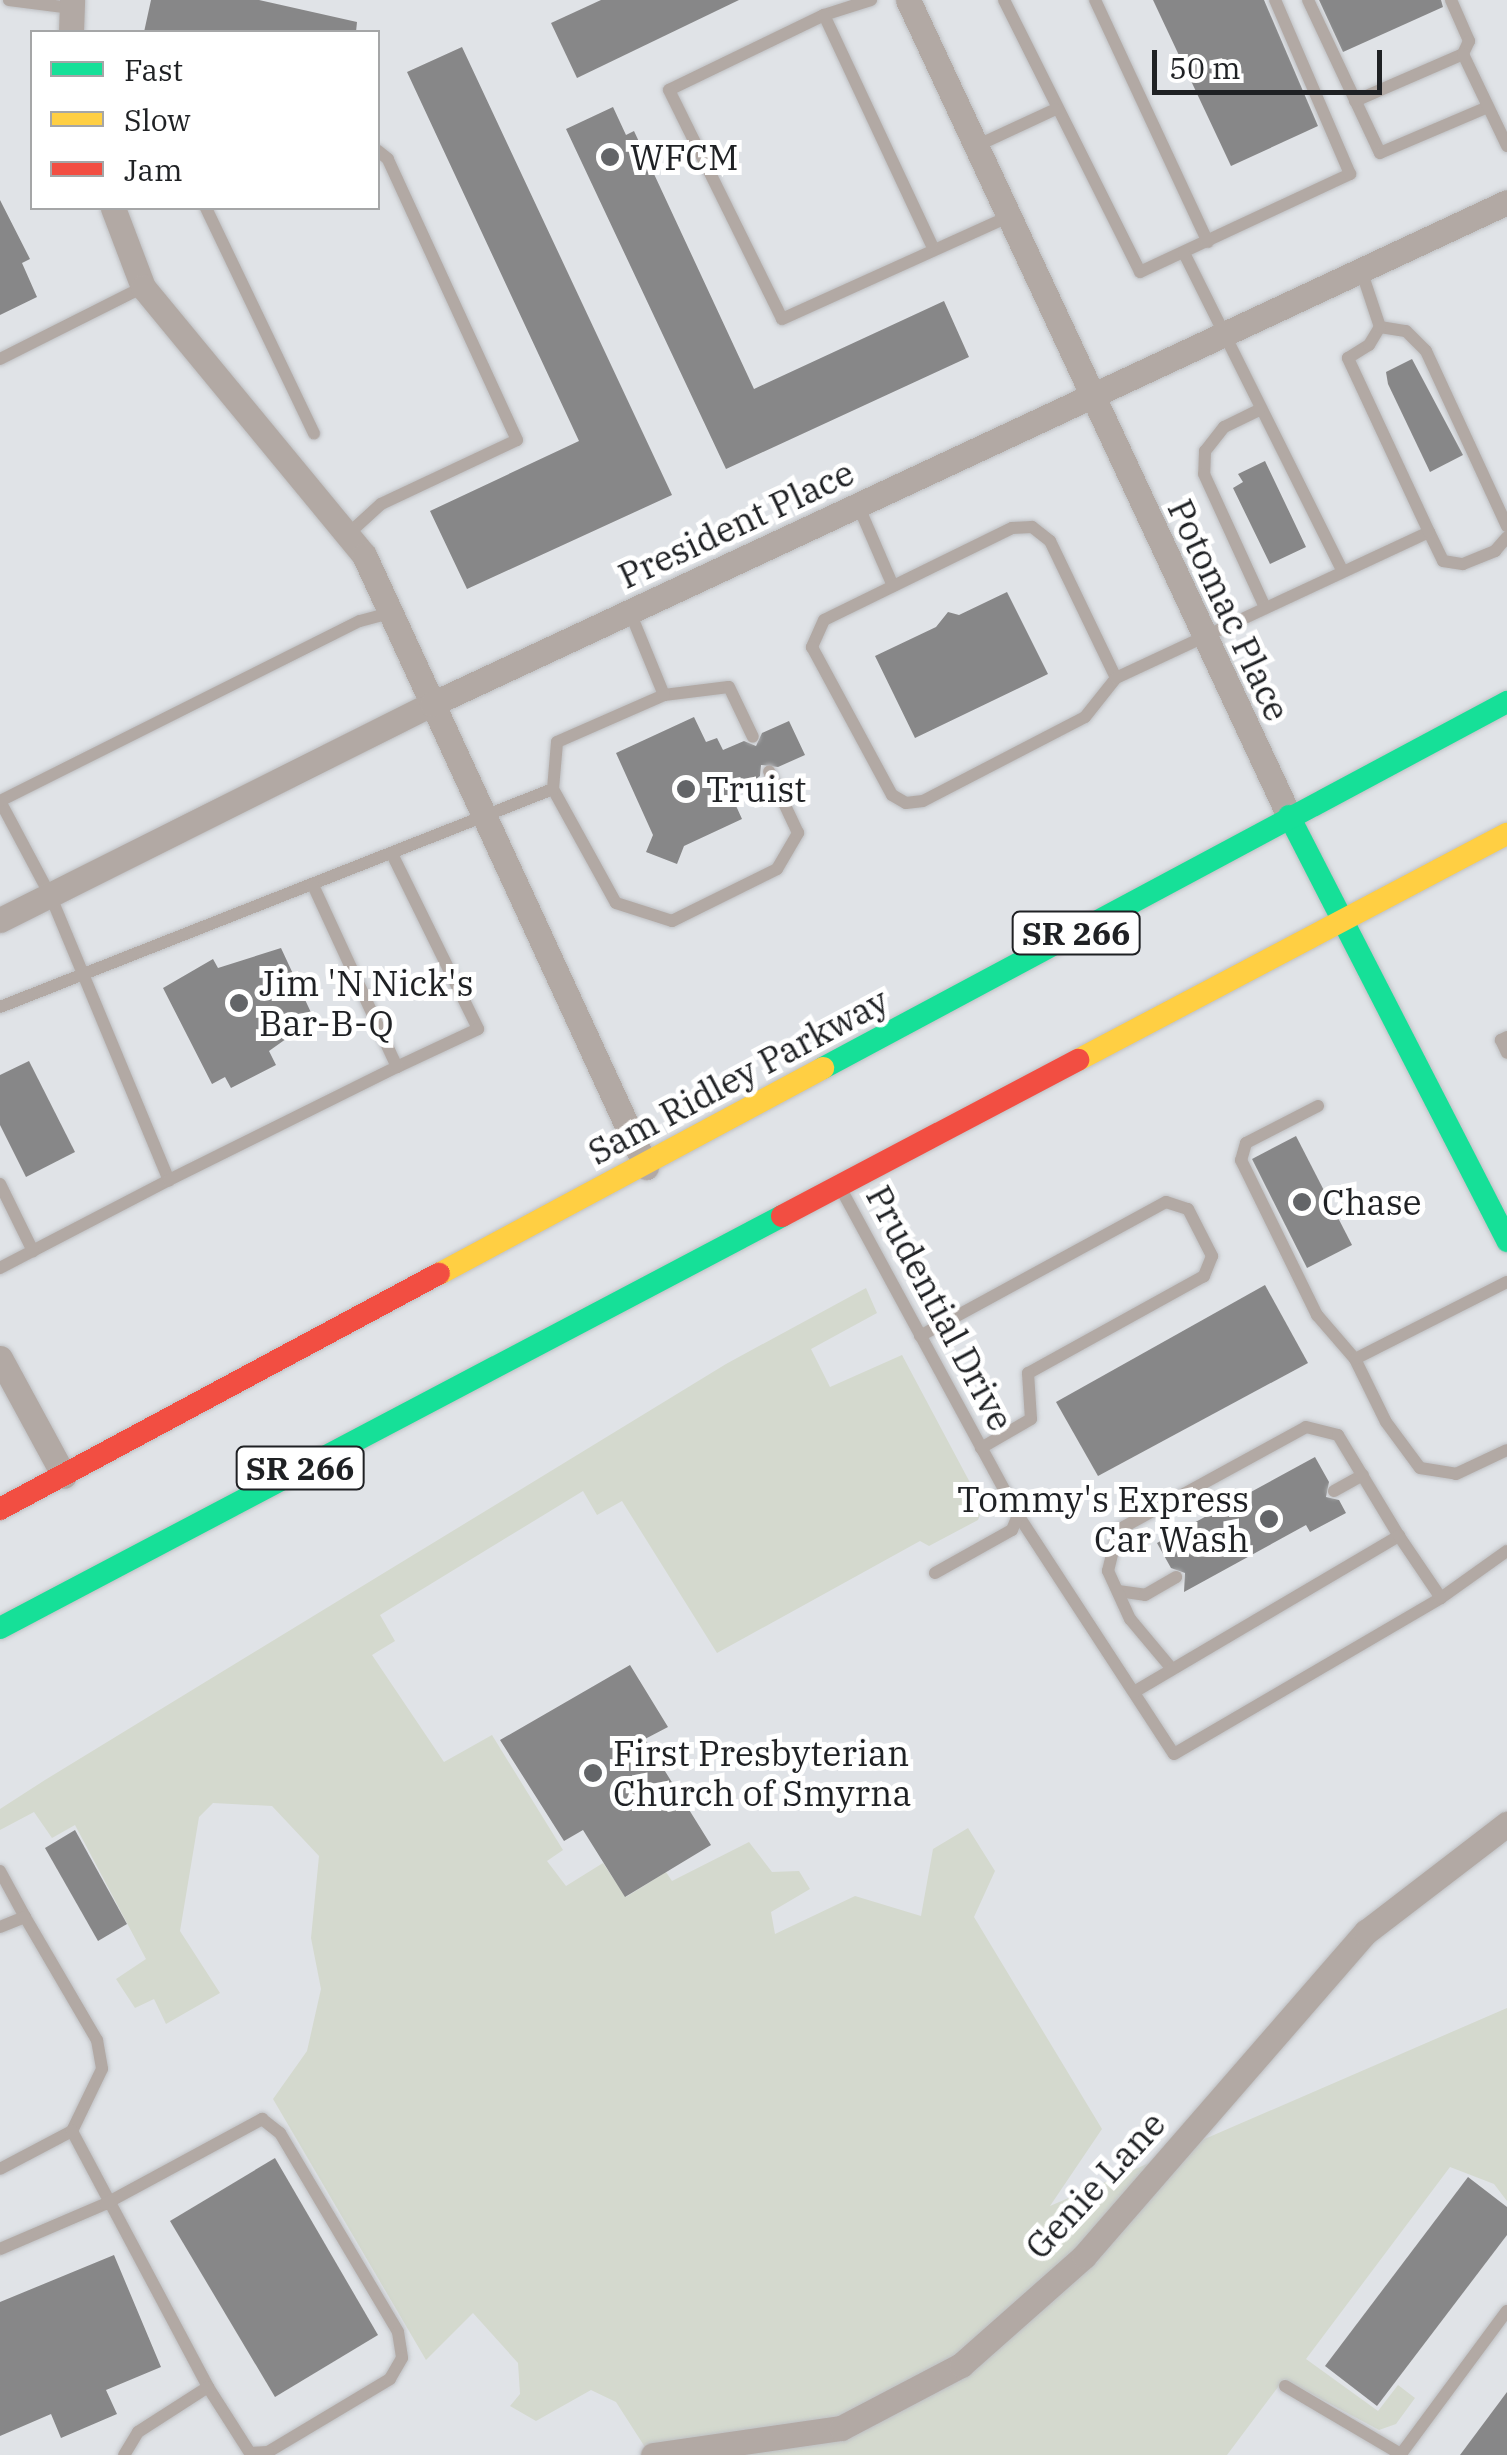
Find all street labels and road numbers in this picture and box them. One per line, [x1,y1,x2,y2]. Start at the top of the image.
street label: President Place [612,451,860,597]
street label: Potomac Place [1159,493,1299,727]
road number: SR 266 [1011,906,1141,960]
street label: Sam Ridley Parkway [581,979,895,1173]
street label: Prudential Drive [858,1178,1022,1438]
road number: SR 266 [235,1441,365,1495]
street label: Genie Lane [1016,2103,1174,2267]

